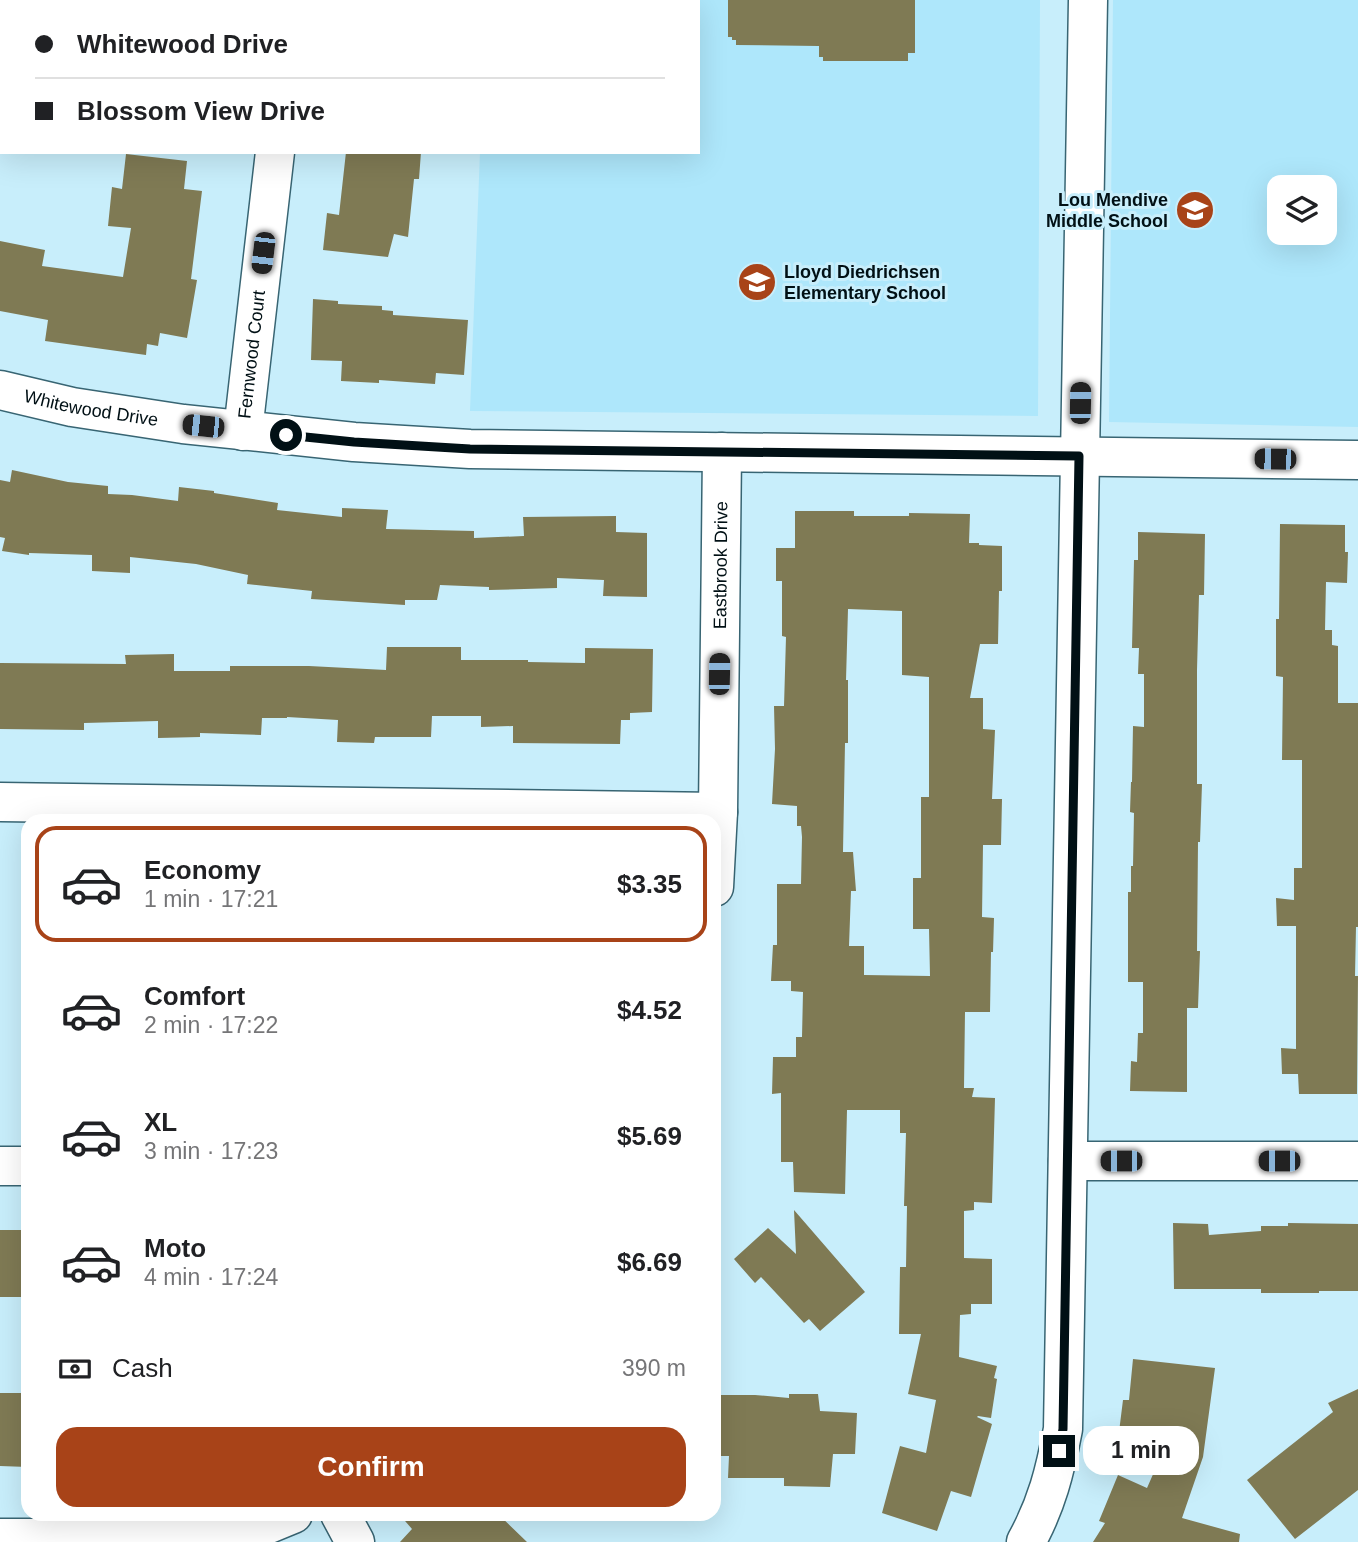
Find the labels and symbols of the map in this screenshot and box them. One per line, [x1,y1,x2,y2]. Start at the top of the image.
school or university icon: Lou Mendive Middle School [1174,189,1216,231]
place label: Lou Mendive Middle School [1046,190,1168,231]
car [251,231,276,275]
school or university icon: Lloyd Diedrichsen Elementary School [736,261,778,303]
place label: Lloyd Diedrichsen Elementary School [784,262,946,303]
street label: Fernwood Court [234,289,269,420]
car [1070,382,1091,424]
street label: Whitewood Drive [22,386,160,430]
car [182,413,225,439]
route start [270,419,302,451]
car [1254,448,1297,470]
street label: Eastbrook Drive [710,501,731,629]
car [709,653,730,695]
car [1101,1151,1143,1172]
car [1259,1151,1301,1172]
callout: 1 min [1084,1426,1199,1476]
route end [1043,1435,1075,1467]

